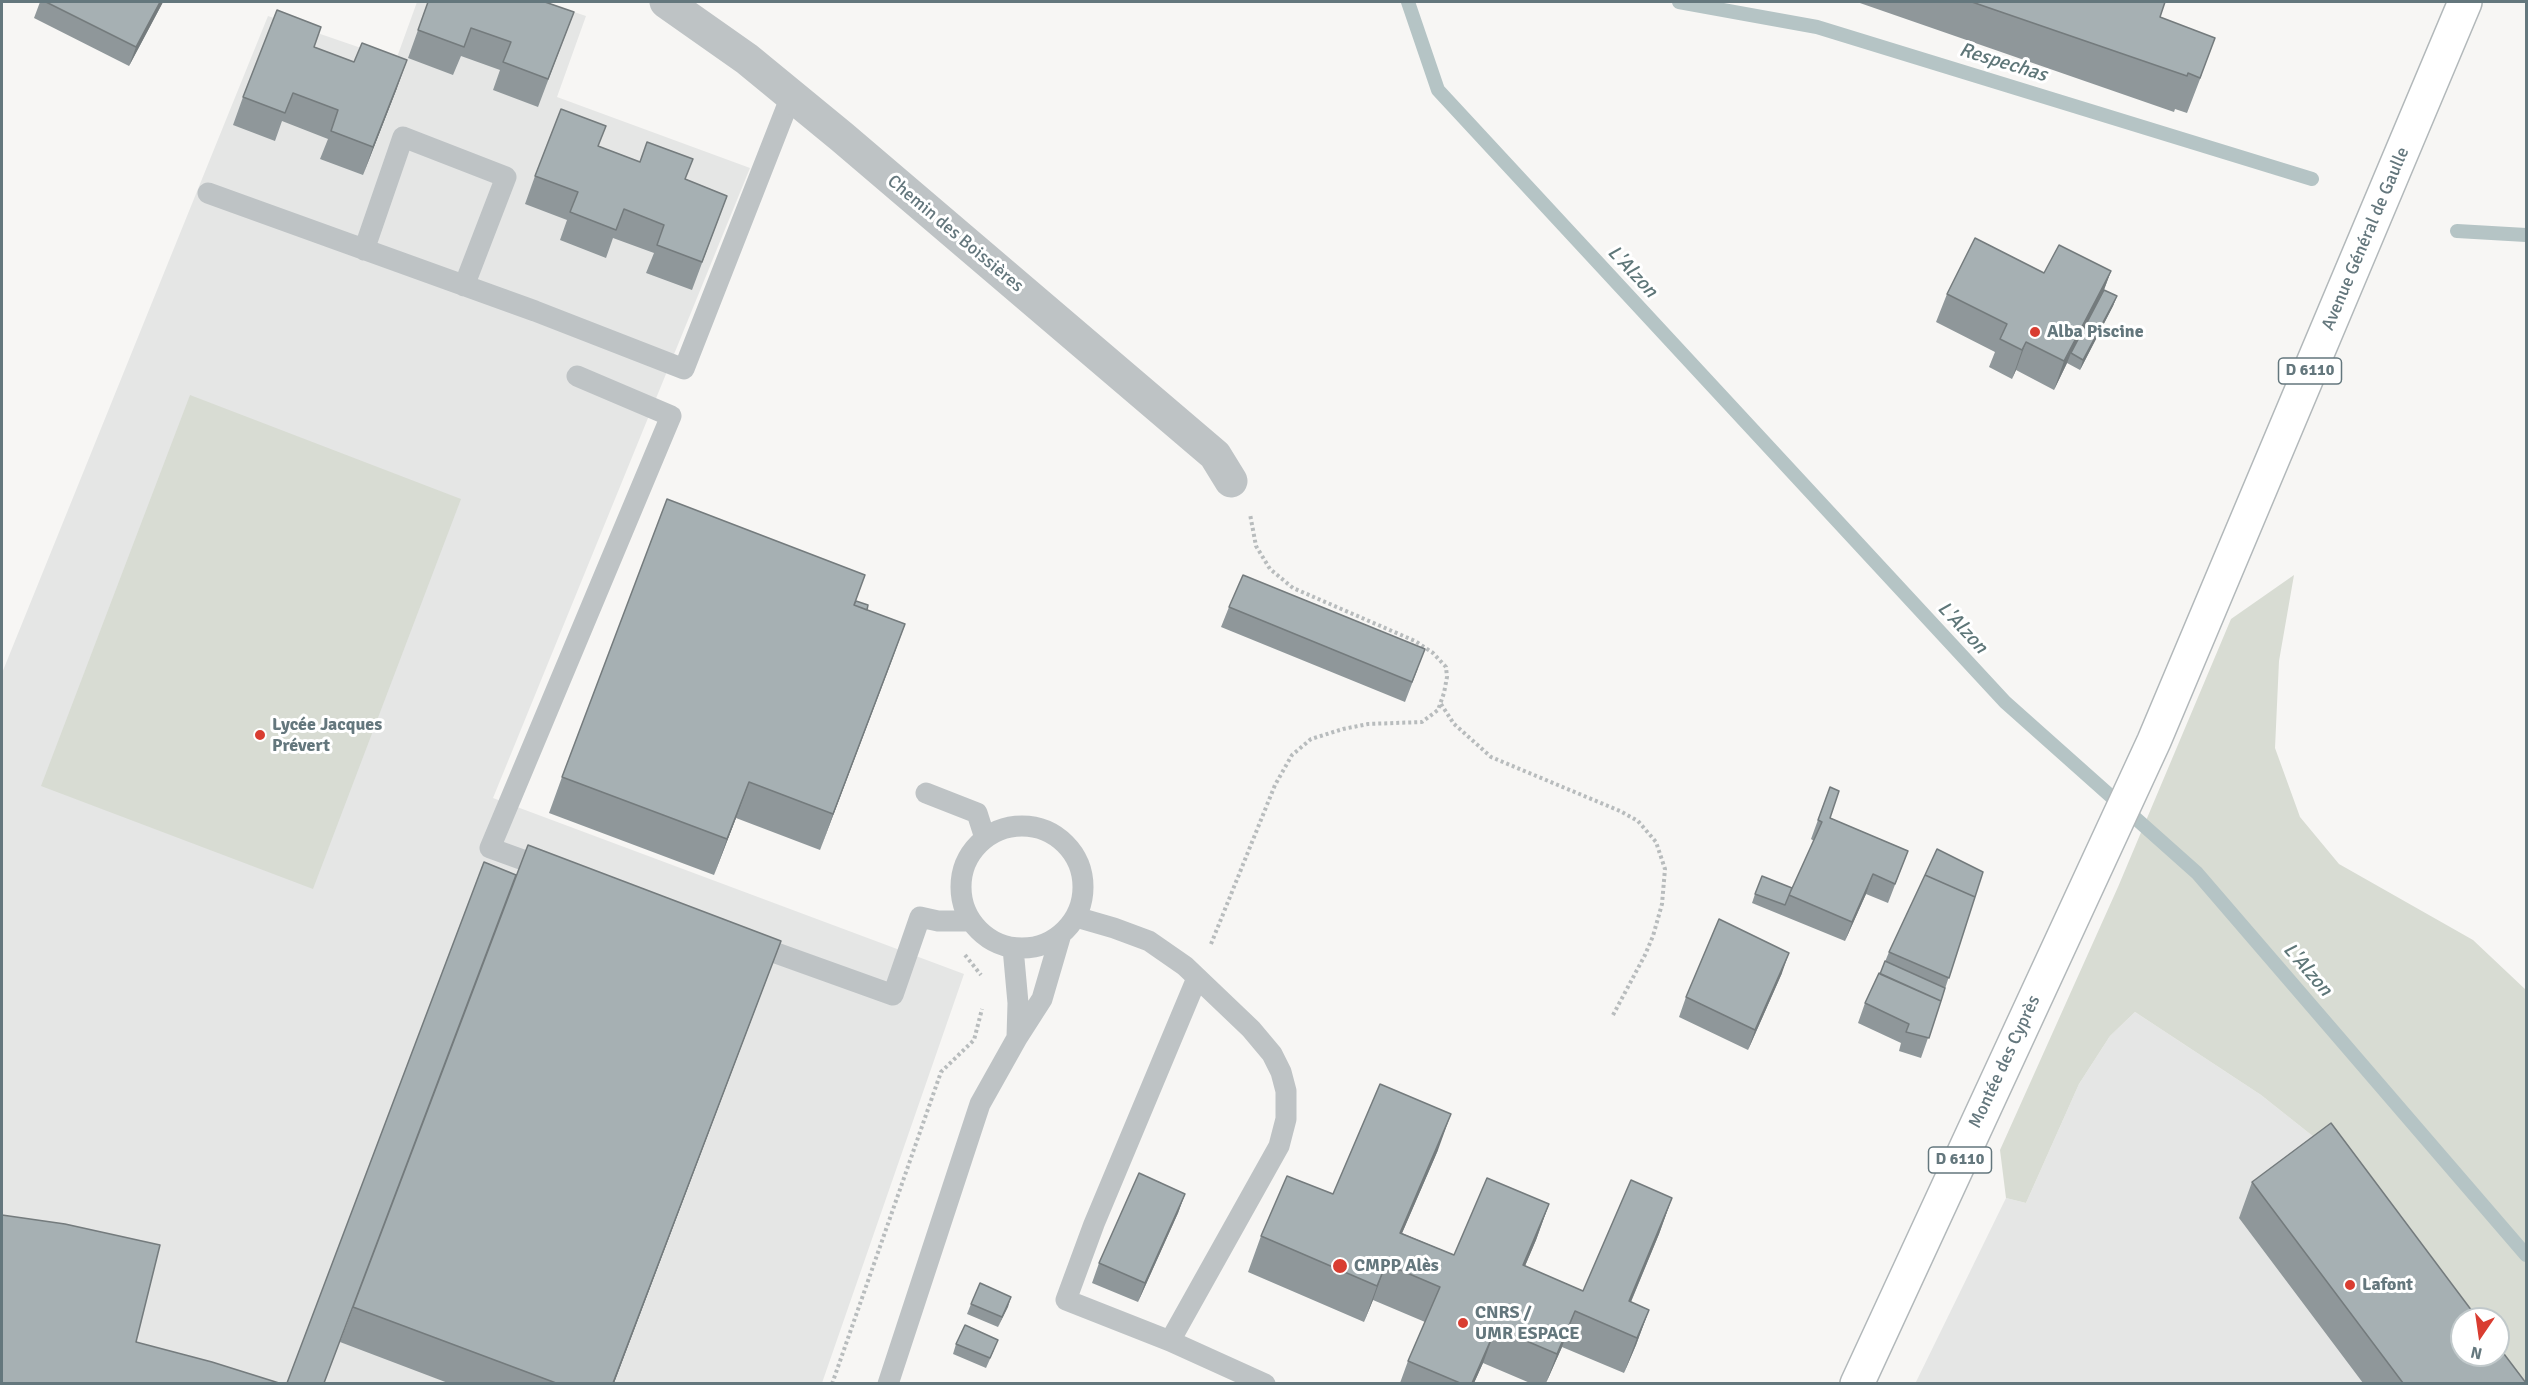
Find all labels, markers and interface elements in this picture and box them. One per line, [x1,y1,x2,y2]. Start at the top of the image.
water label: Respechas [1956,38,2050,88]
street label: Avenue Général de Gaulle [2318,144,2414,334]
street label: Chemin des Boissières [883,171,1027,297]
water label: L'Alzon [1602,241,1662,303]
place label: Alba Piscine [2047,321,2144,343]
marker: Alba Piscine [2028,325,2042,339]
road number: D 6110 [2278,358,2342,384]
water label: L'Alzon [1932,597,1992,659]
place label: Lycée Jacques Prévert [272,714,382,756]
marker: Lycée Jacques Prévert [253,728,267,742]
water label: L'Alzon [2277,939,2337,1001]
street label: Montée des Cyprès [1965,992,2045,1132]
road number: D 6110 [1928,1147,1992,1173]
place label: CMPP Alès [1354,1255,1439,1277]
marker: CMPP Alès [1331,1257,1349,1275]
place label: Lafont [2362,1274,2413,1296]
marker: Lafont [2343,1278,2357,1292]
place label: CNRS / UMR ESPACE [1475,1302,1580,1344]
north arrow [2450,1307,2510,1367]
marker: CNRS / UMR ESPACE [1456,1316,1470,1330]
text: N [2469,1342,2484,1364]

